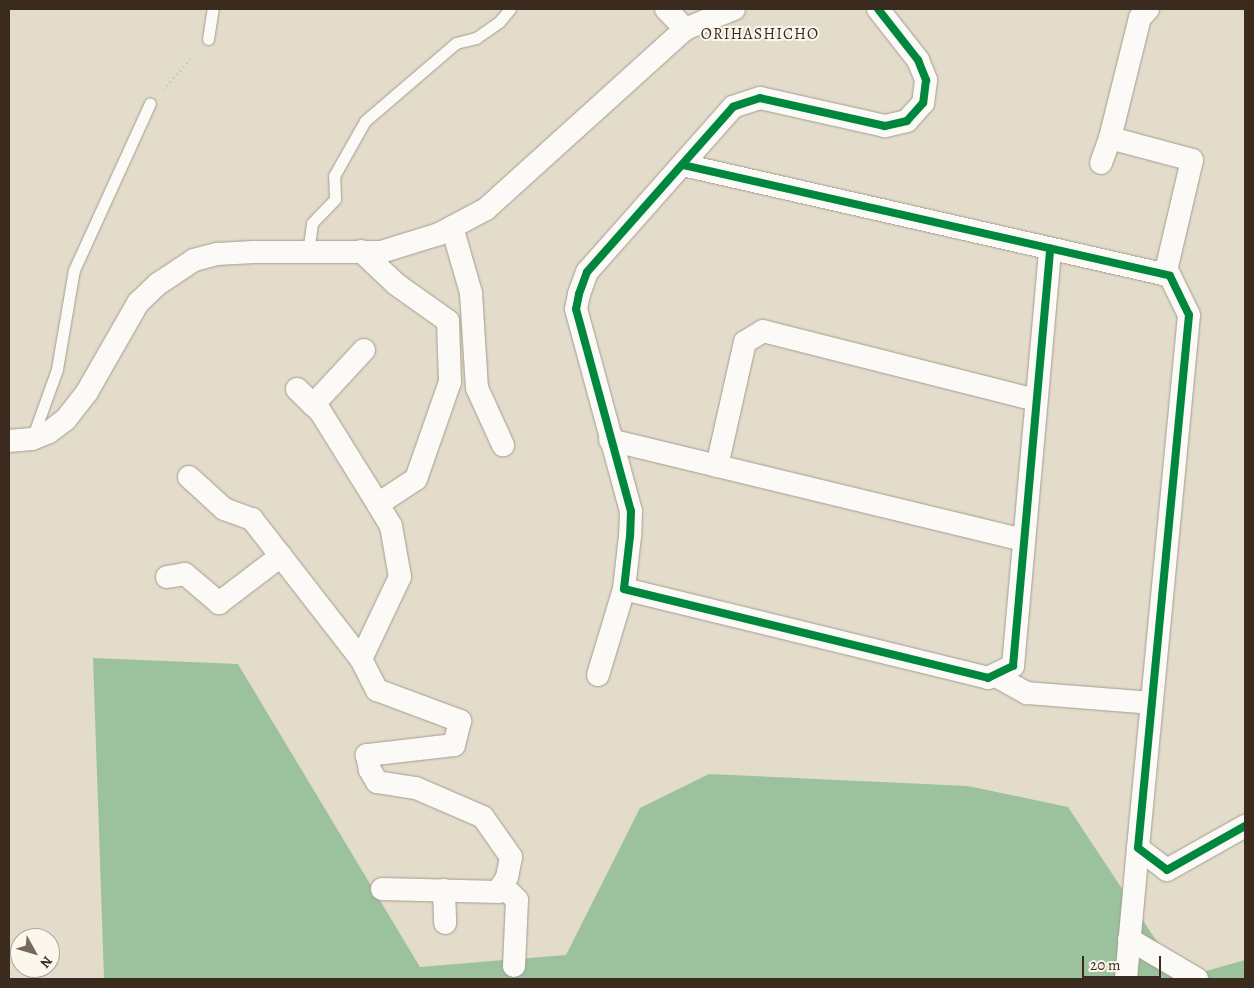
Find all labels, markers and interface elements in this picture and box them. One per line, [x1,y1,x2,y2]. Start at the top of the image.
district label: ORIHASHICHO [699,24,821,44]
north arrow [10,928,60,978]
scale bar [1084,946,1163,978]
text: N [36,952,57,972]
text: 20 m [1090,955,1121,975]

